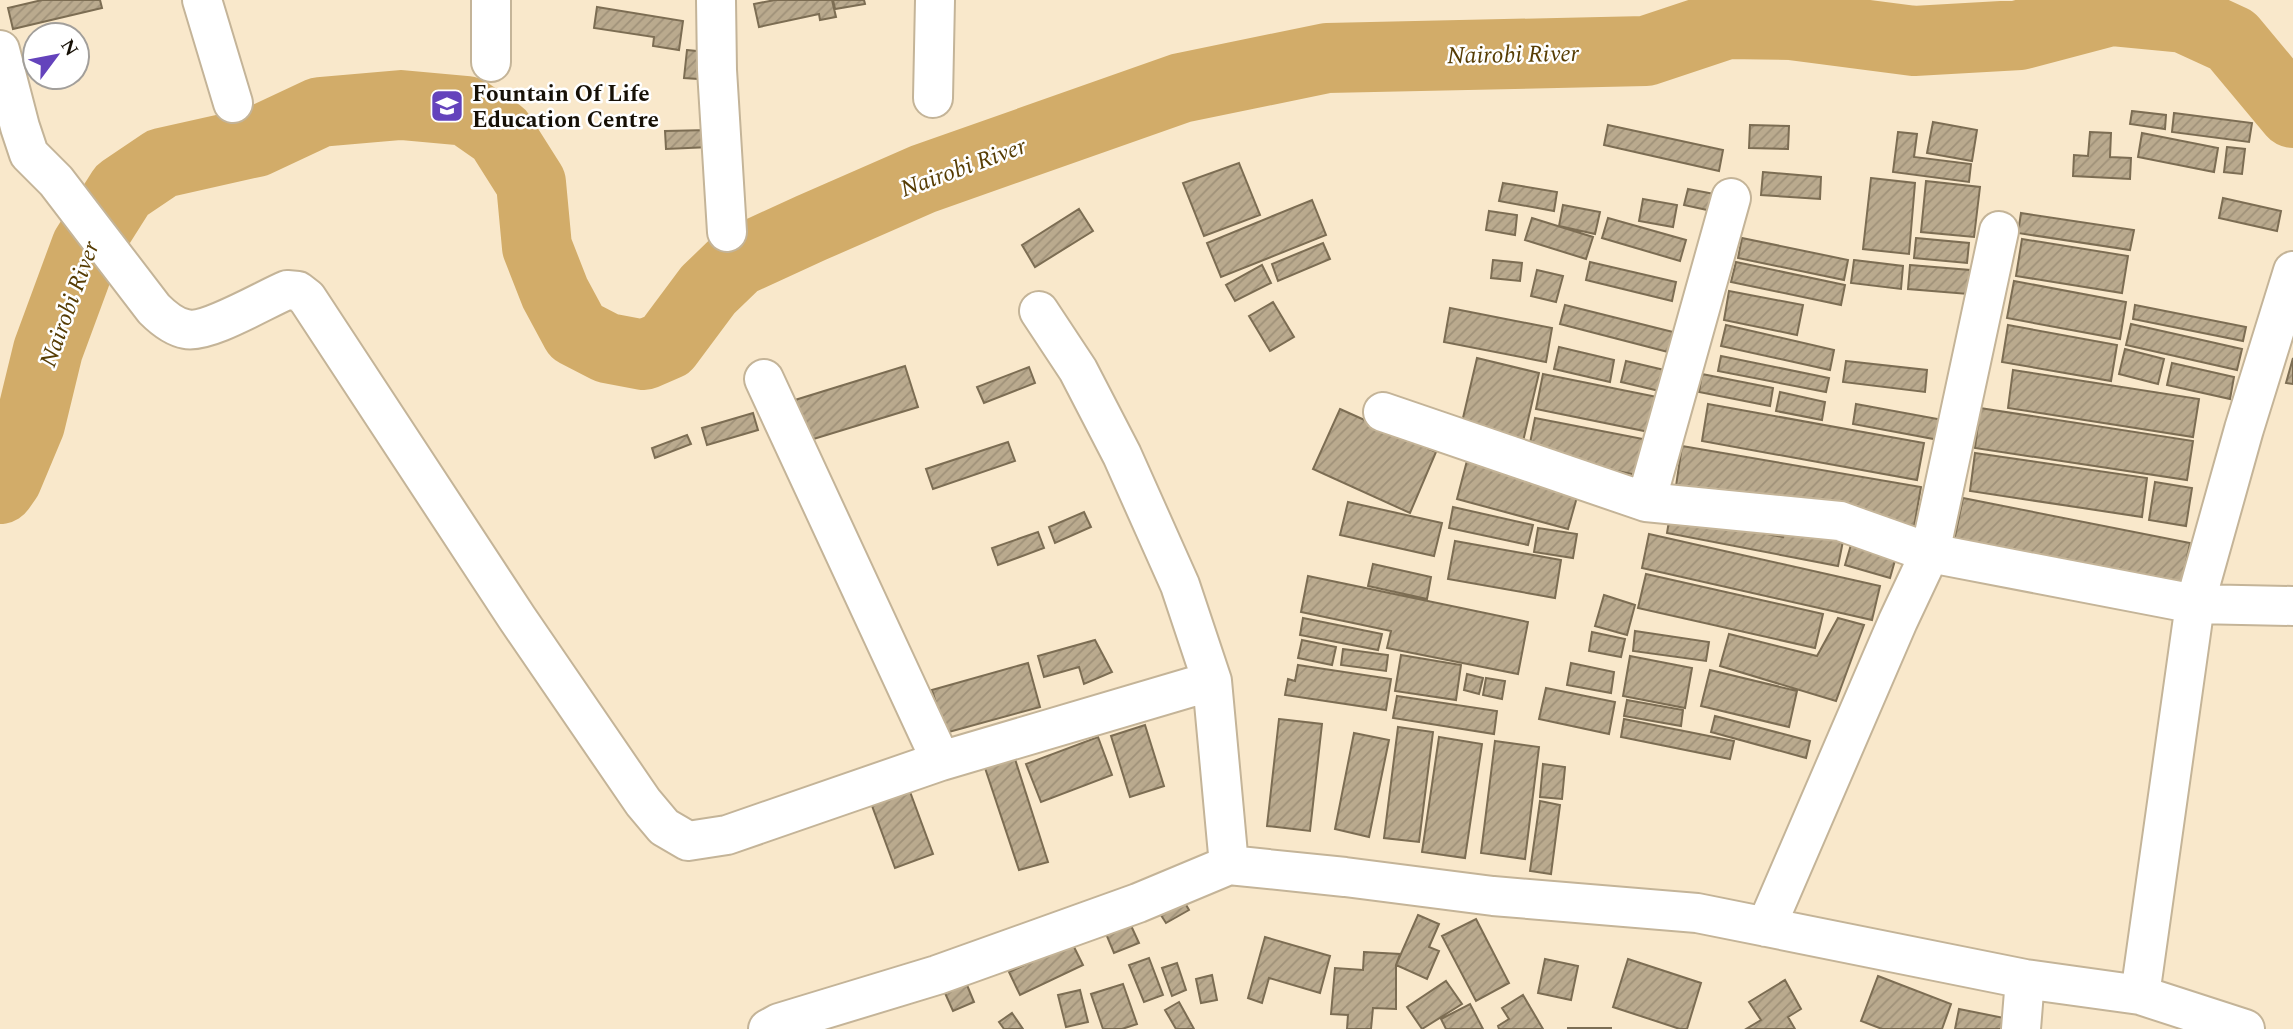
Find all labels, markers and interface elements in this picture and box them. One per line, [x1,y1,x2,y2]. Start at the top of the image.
north arrow [21,21,91,91]
text: N [53,34,86,62]
water label: Nairobi River [1447,36,1580,74]
place label: Fountain Of Life Education Centre [472,77,659,138]
school or university icon: Fountain Of Life Education Centre [428,87,466,125]
water label: Nairobi River [895,128,1032,207]
water label: Nairobi River [30,235,110,373]

